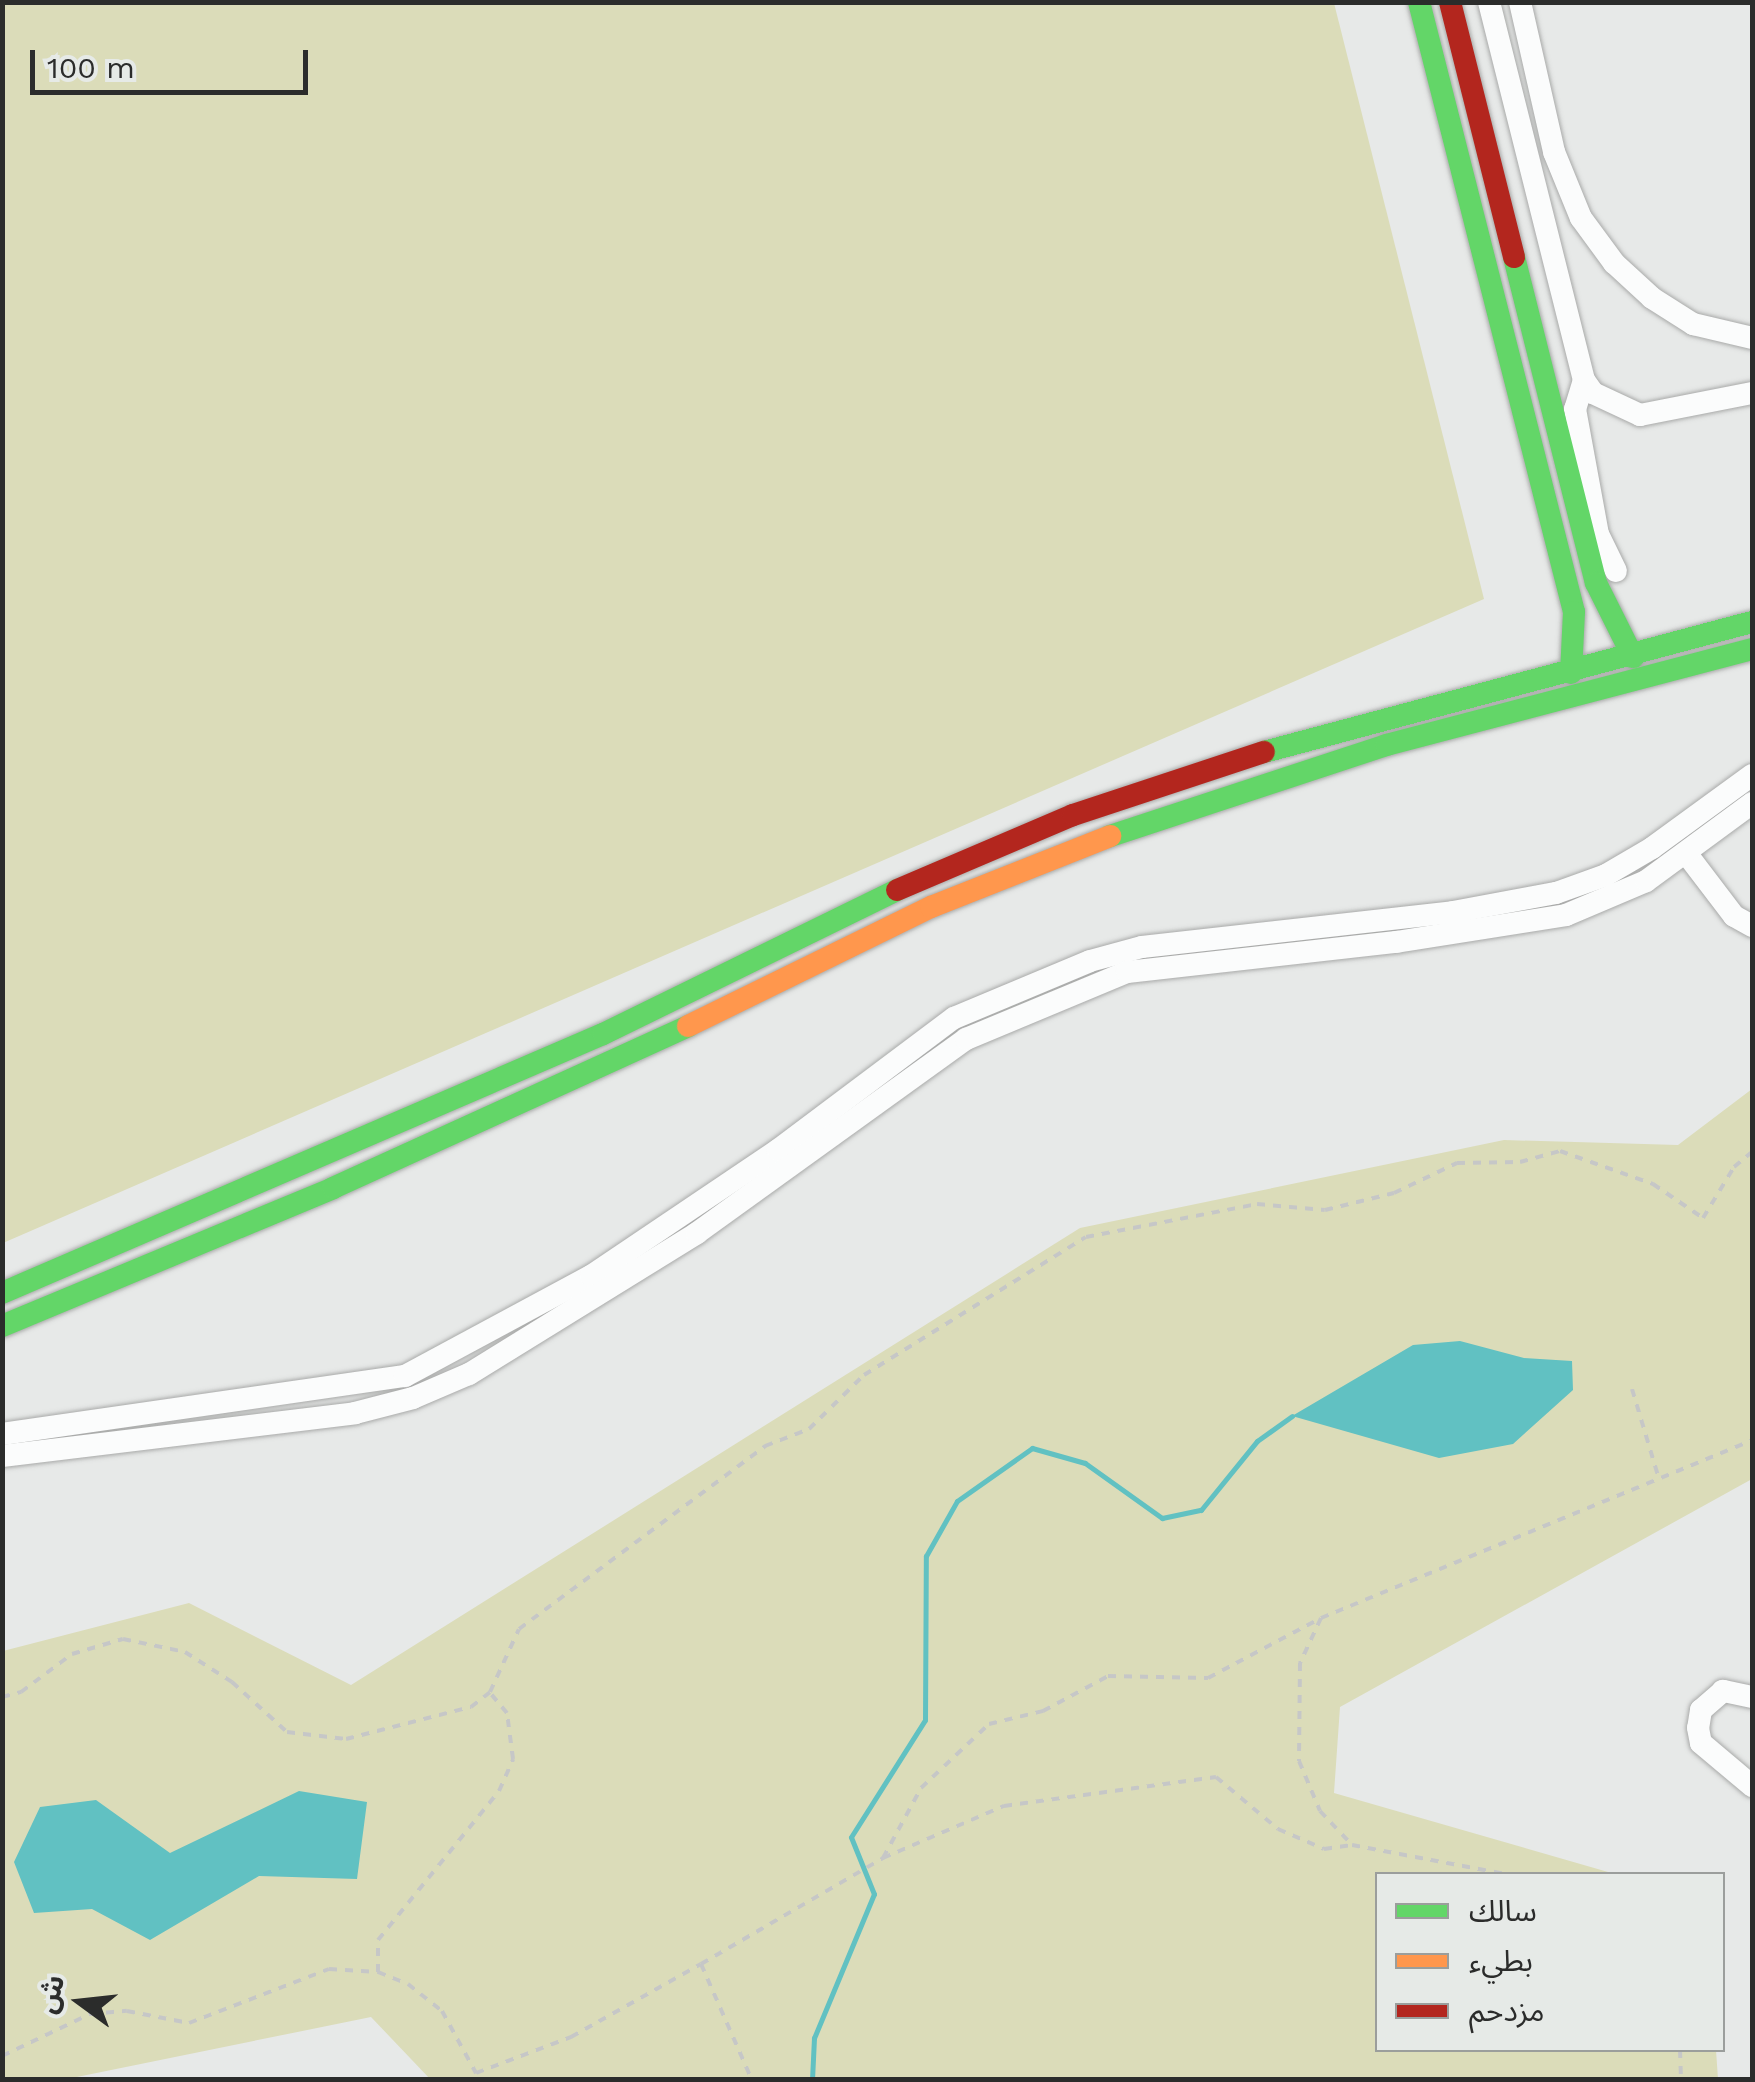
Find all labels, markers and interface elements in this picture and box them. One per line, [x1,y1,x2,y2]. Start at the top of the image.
scale bar [35,30,312,92]
text: 100 m [47,50,135,85]
legend [1375,1872,1725,2052]
text: سالك [1469,1893,1537,1928]
text: بطيء [1469,1943,1533,1978]
north arrow [30,1952,130,2052]
text: ش [30,1971,71,2017]
text: مزدحم [1469,1993,1545,2028]

